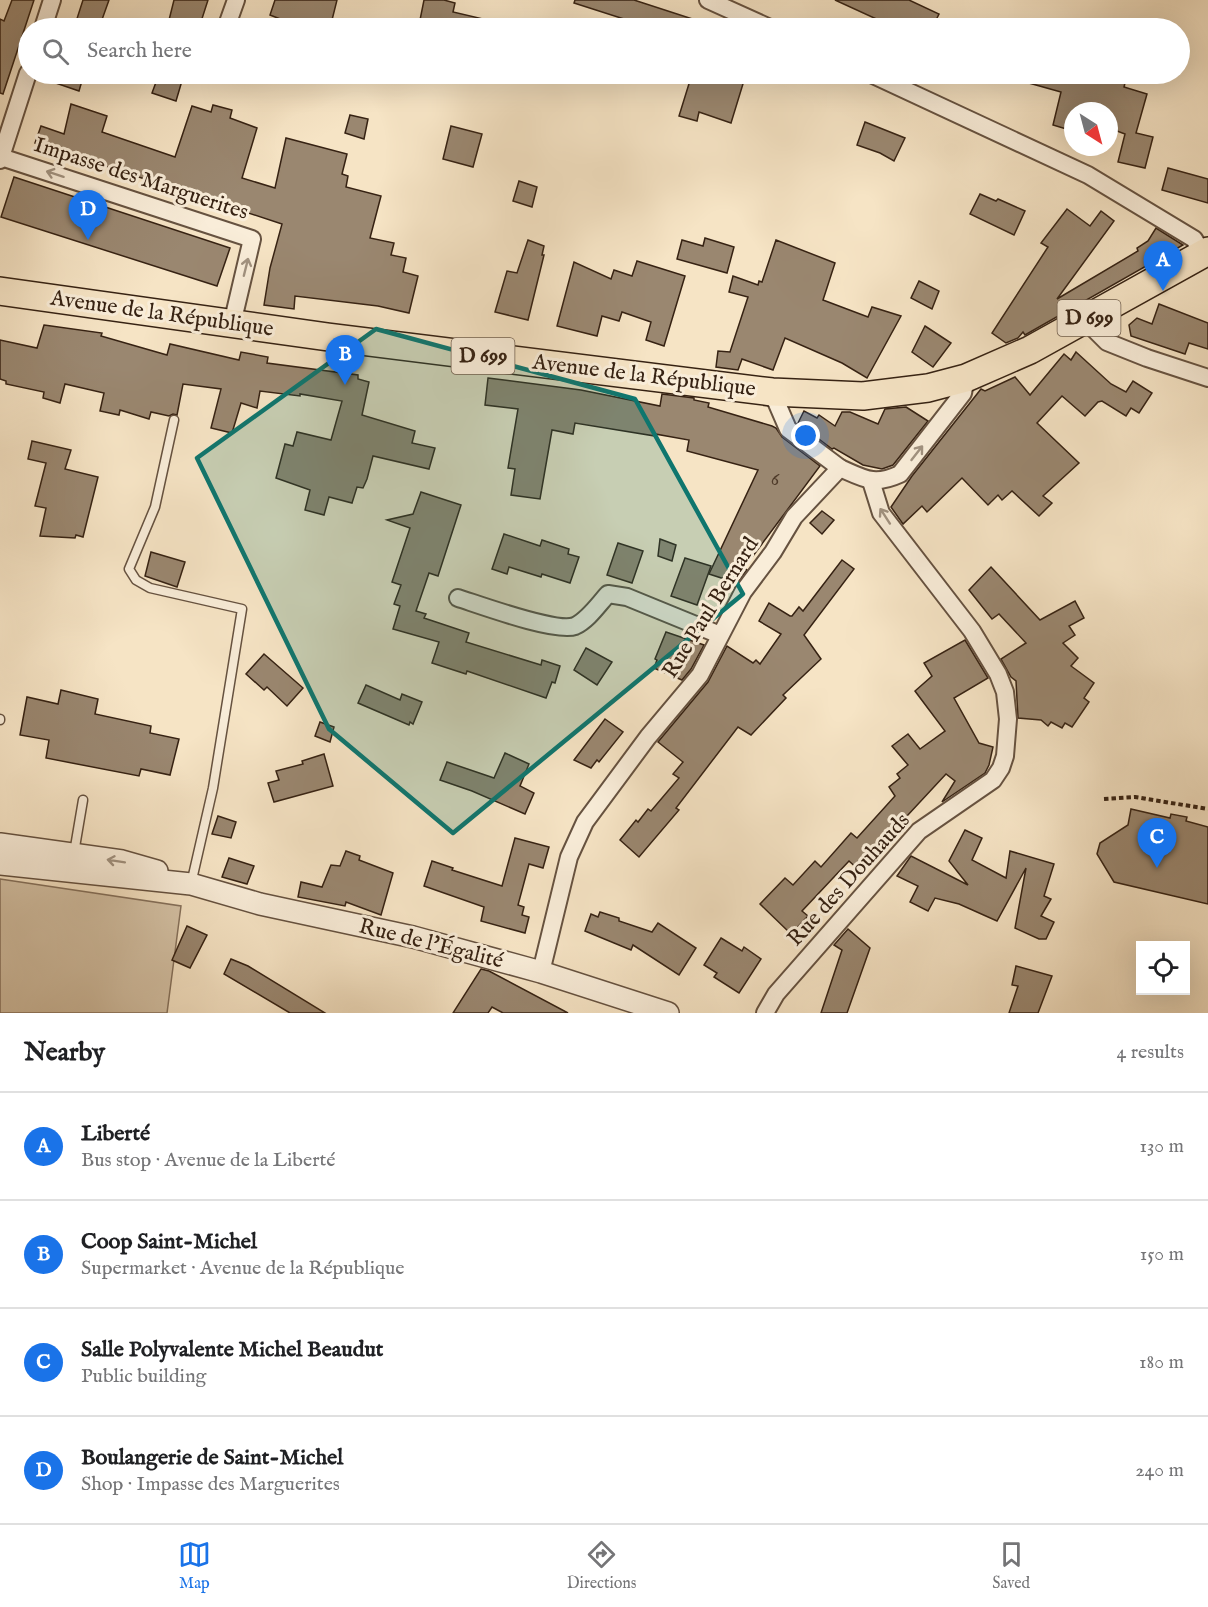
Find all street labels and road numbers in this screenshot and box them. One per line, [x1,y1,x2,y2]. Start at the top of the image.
street label: Impasse des Marguerites [30,131,252,227]
street label: Avenue de la République [48,284,275,344]
road number: D 699 [1058,300,1120,336]
road number: D 699 [452,338,514,374]
street label: Avenue de la République [530,348,757,404]
street label: Rue Paul Bernard [656,532,766,684]
street label: Rue des Douhauds [782,807,916,953]
street label: Rue de l'Égalité [356,913,506,975]

